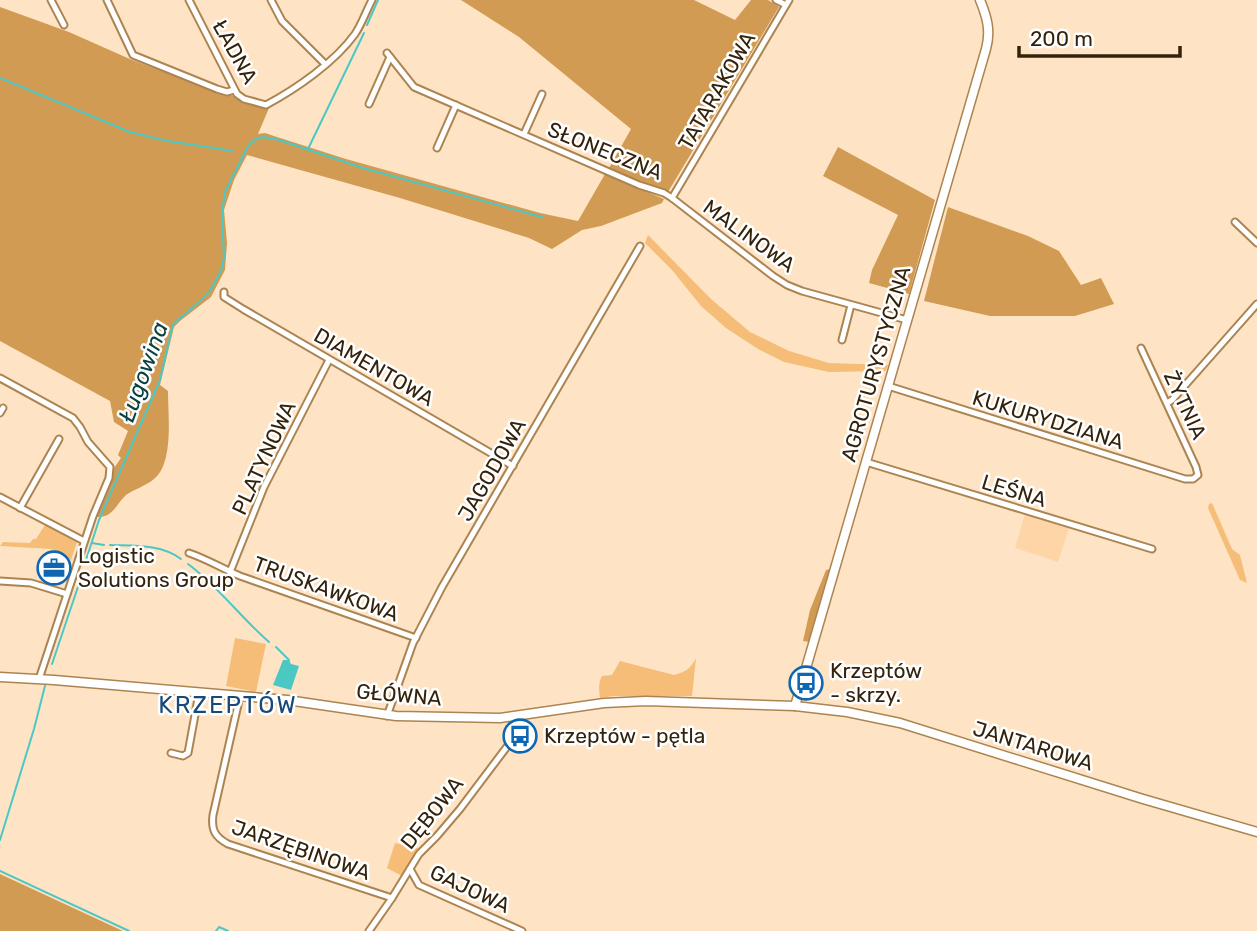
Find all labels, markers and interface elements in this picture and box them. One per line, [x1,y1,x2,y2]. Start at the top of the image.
scale bar [1019,14,1180,58]
street label: ŁADNA [208,15,263,88]
text: 200 m [1030,26,1093,51]
street label: TATARAKOWA [673,27,760,154]
street label: SŁONECZNA [544,116,666,185]
street label: MALINOWA [699,194,800,277]
street label: AGROTURYSTYCZNA [836,263,915,465]
water label: Ługowina [112,318,174,426]
street label: DIAMENTOWA [310,322,439,411]
street label: ŻYTNIA [1159,367,1212,443]
street label: KUKURYDZIANA [969,385,1127,454]
street label: PLATYNOWA [226,397,301,519]
street label: JAGODOWA [452,414,531,525]
street label: LEŚNA [979,469,1049,512]
place label: Logistic Solutions Group [78,543,234,592]
office icon: Logistic Solutions Group [35,549,73,587]
street label: TRUSKAWKOWA [250,551,402,626]
place label: Krzeptów - skrzy. [830,658,922,707]
bus stop icon: Krzeptów - skrzy. [787,664,825,702]
street label: GŁÓWNA [355,678,443,711]
district label: KRZEPTÓW [158,691,298,719]
street label: JANTAROWA [970,715,1096,776]
bus stop icon: Krzeptów - pętla [501,717,539,755]
place label: Krzeptów - pętla [544,723,705,748]
street label: DĘBOWA [395,772,468,854]
street label: JARZĘBINOWA [229,814,374,885]
street label: GAJOWA [426,859,514,918]

